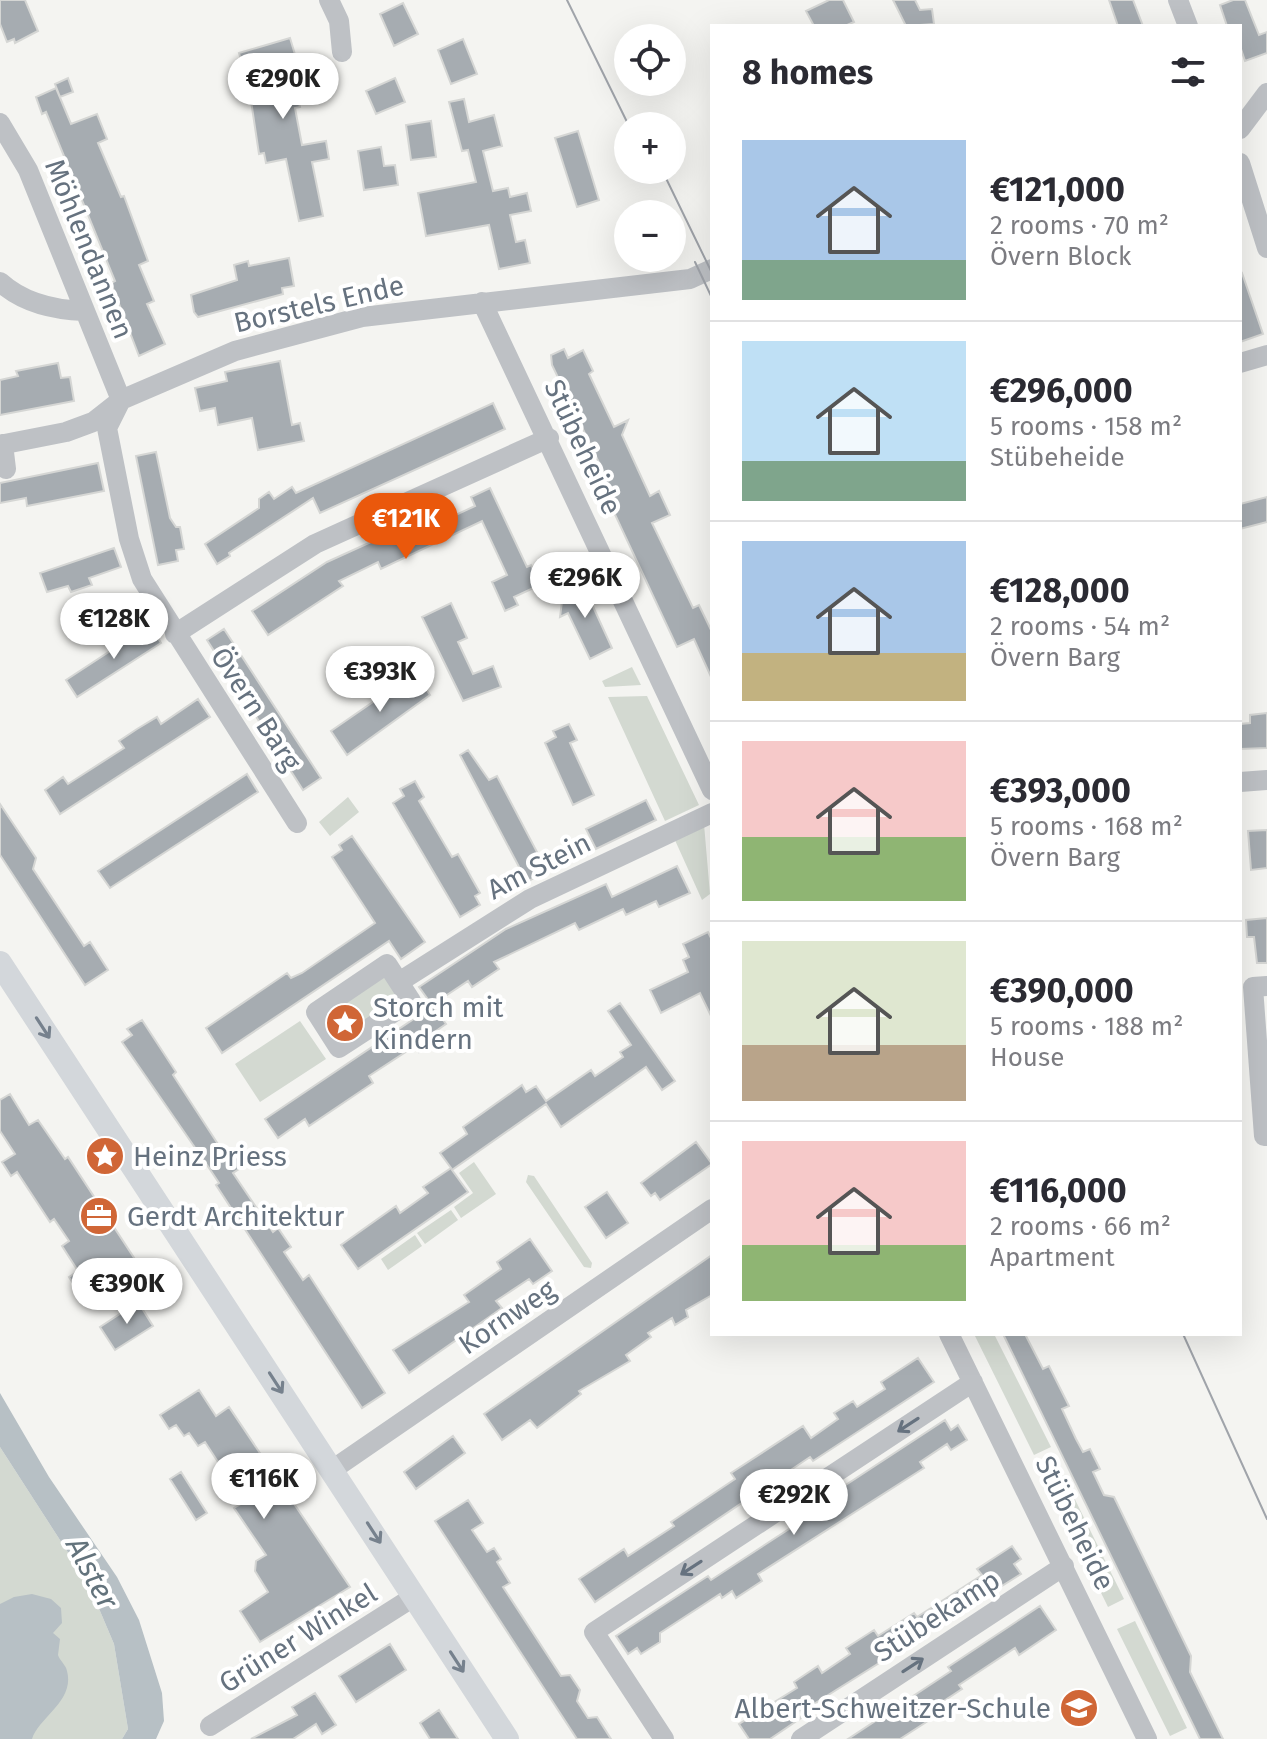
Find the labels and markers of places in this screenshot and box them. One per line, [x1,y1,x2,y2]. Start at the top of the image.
pin: €290K [227,53,339,121]
pin: €121K [350,493,462,561]
pin: €296K [529,552,641,620]
pin: €128K [58,593,170,661]
pin: €393K [324,646,436,714]
place label: Storch mit Kindern [373,991,504,1056]
place icon: Storch mit Kindern [324,1002,366,1044]
place icon: Heinz Priess [84,1135,126,1177]
place label: Heinz Priess [133,1140,287,1173]
office icon: Gerdt Architektur [78,1195,120,1237]
place label: Gerdt Architektur [127,1200,345,1233]
pin: €390K [71,1258,183,1326]
pin: €116K [208,1453,320,1521]
pin: €292K [738,1469,850,1537]
school or university icon: Albert-Schweitzer-Schule [1058,1687,1100,1729]
place label: Albert-Schweitzer-Schule [734,1692,1051,1725]

